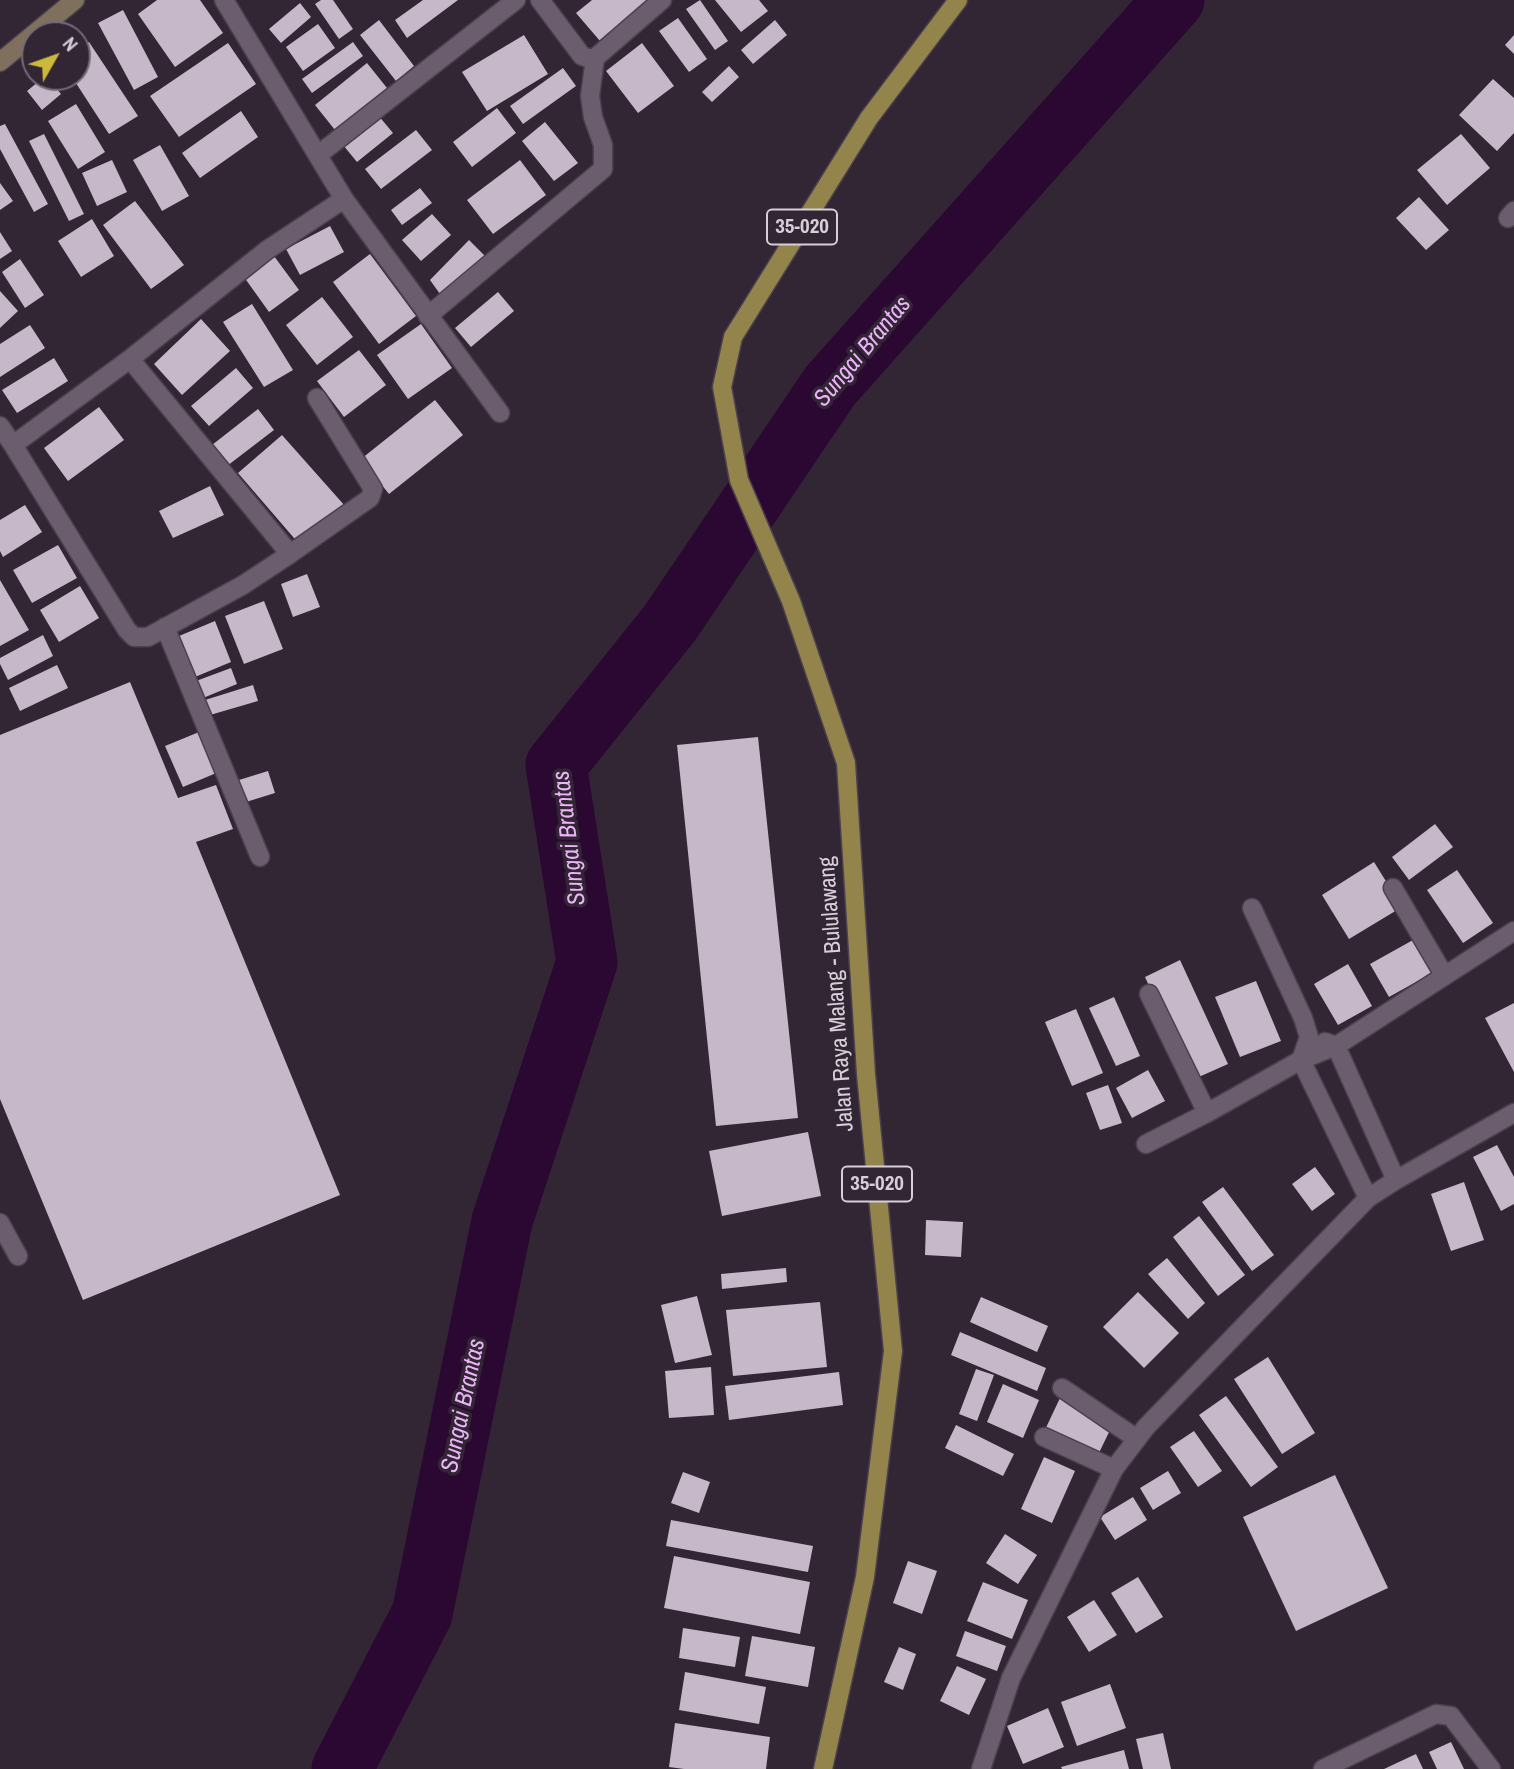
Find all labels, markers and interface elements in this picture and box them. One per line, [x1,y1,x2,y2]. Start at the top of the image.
north arrow [21,21,91,91]
text: N [57,31,84,56]
road number: 35-020 [767,210,837,244]
water label: Sungai Brantas [808,291,918,413]
water label: Sungai Brantas [547,769,593,907]
street label: Jalan Raya Malang - Bululawang [814,856,860,1132]
road number: 35-020 [842,1166,912,1202]
water label: Sungai Brantas [436,1337,492,1475]

